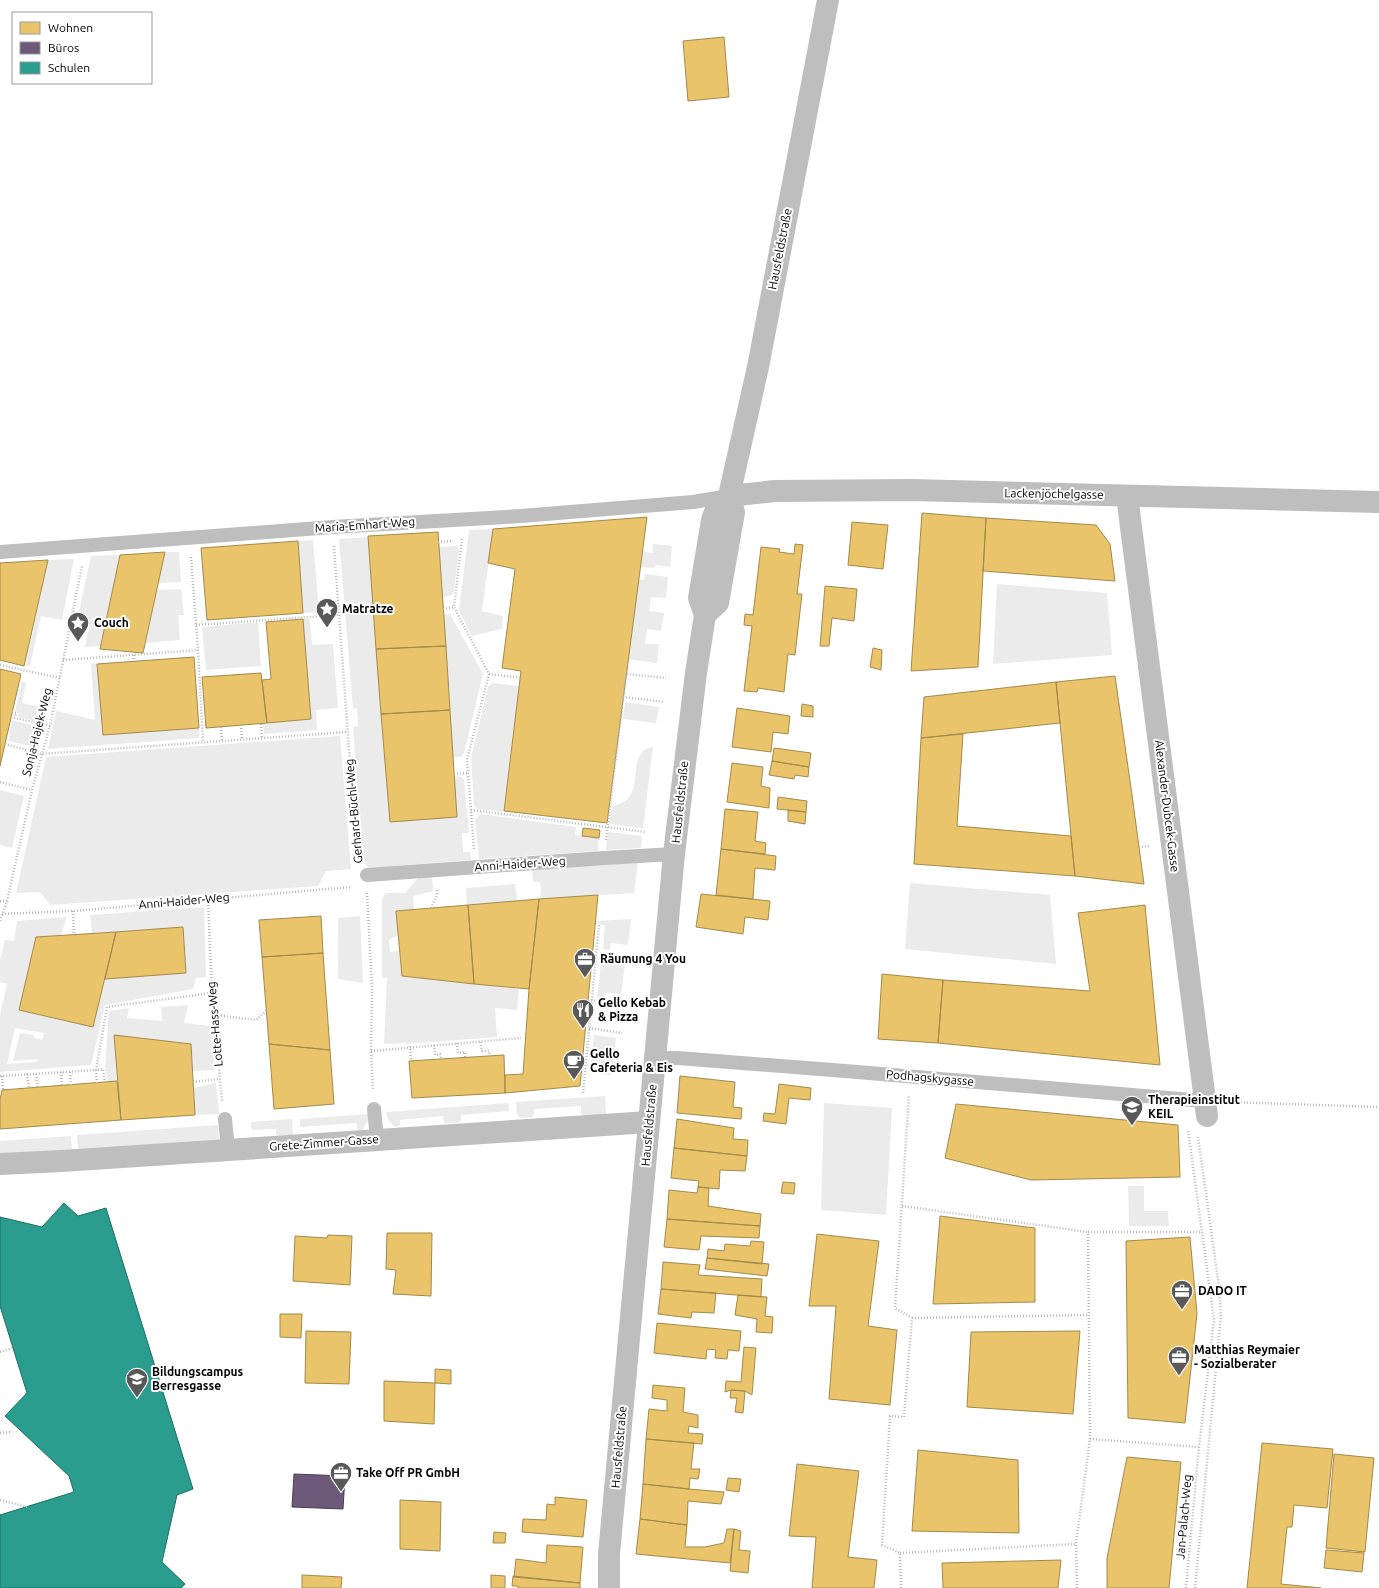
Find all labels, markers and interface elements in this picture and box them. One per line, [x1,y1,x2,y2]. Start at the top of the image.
legend [12,12,152,84]
text: Wohnen [48,21,93,34]
text: Büros [48,41,79,54]
text: Schulen [48,61,90,74]
street label: Hausfeldstraße [765,207,794,291]
street label: Lackenjöchelgasse [1004,486,1104,501]
street label: Maria-Emhart-Weg [314,515,416,534]
place icon: Matratze [314,596,340,629]
place label: Matratze [342,602,394,615]
place icon: Couch [65,610,91,643]
place label: Couch [94,616,129,629]
street label: Sonja-Hajek-Weg [19,686,54,777]
street label: Alexander-Dubcek-Gasse [1153,739,1182,873]
street label: Gerhard-Büchl-Weg [342,758,365,864]
street label: Hausfeldstraße [669,760,690,844]
street label: Anni-Haider-Weg [474,854,566,873]
street label: Anni-Haider-Weg [138,890,230,911]
office icon: Räumung 4 You [572,946,598,979]
place label: Räumung 4 You [600,952,686,965]
street label: Lotte-Hass-Weg [204,981,225,1067]
place label: Gello Kebab & Pizza [598,996,666,1023]
restaurant icon: Gello Kebab & Pizza [570,997,596,1030]
place label: Gello Cafeteria & Eis [590,1047,673,1074]
cafe icon: Gello Cafeteria & Eis [561,1048,587,1081]
street label: Podhagskygasse [886,1067,975,1088]
street label: Hausfeldstraße [638,1083,659,1167]
place label: Therapieinstitut KEIL [1148,1093,1240,1120]
school or university icon: Therapieinstitut KEIL [1119,1094,1145,1127]
street label: Grete-Zimmer-Gasse [269,1132,379,1153]
office icon: DADO IT [1169,1278,1195,1311]
place label: DADO IT [1198,1284,1247,1297]
place label: Matthias Reymaier - Sozialberater [1194,1343,1300,1370]
office icon: Matthias Reymaier - Sozialberater [1166,1344,1192,1377]
place label: Bildungscampus Berresgasse [152,1365,244,1392]
school or university icon: Bildungscampus Berresgasse [124,1366,150,1399]
street label: Hausfeldstraße [608,1405,629,1489]
office icon: Take Off PR GmbH [328,1460,354,1493]
place label: Take Off PR GmbH [356,1466,460,1479]
street label: Jan-Palach-Weg [1173,1474,1194,1560]

